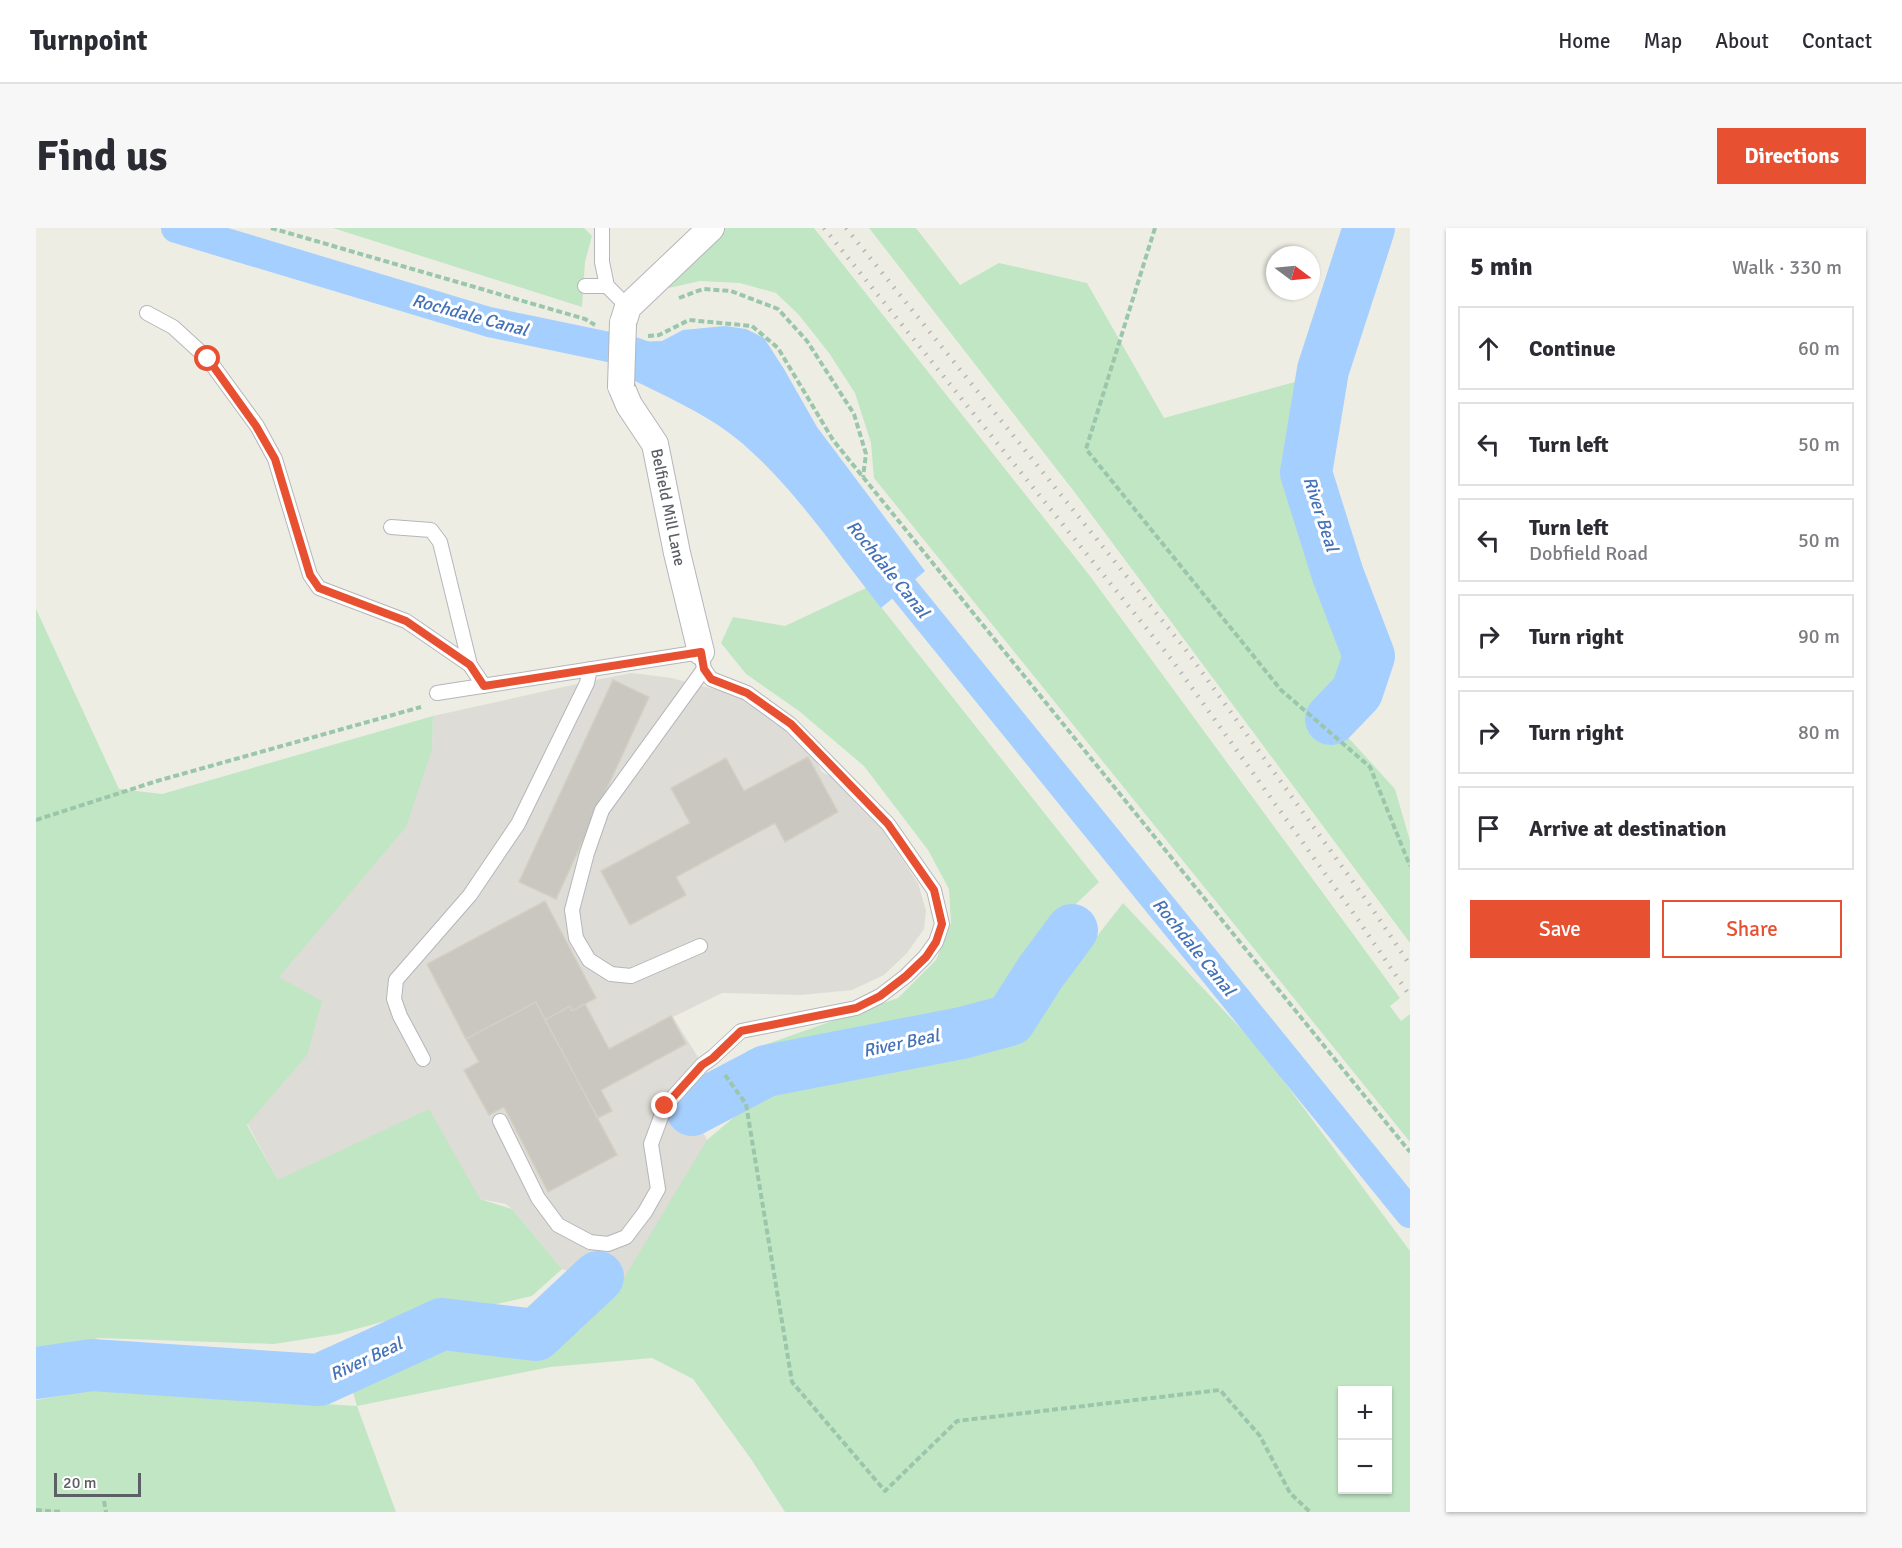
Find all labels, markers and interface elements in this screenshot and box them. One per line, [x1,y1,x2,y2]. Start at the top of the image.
text: Turnpoint [30,24,147,58]
text: Home [1558,28,1611,54]
text: Map [1644,28,1682,54]
text: About [1715,28,1769,54]
text: Contact [1802,28,1872,54]
button: Directions [1717,128,1866,184]
text: Find us [36,131,167,182]
north arrow [1266,246,1320,300]
text: 5 min [1470,251,1533,283]
text: Walk · 330 m [1732,255,1842,280]
water label: Rochdale Canal [410,289,532,341]
icon: ahead [1472,332,1505,365]
text: Continue [1529,335,1616,362]
text: 60 m [1798,336,1840,361]
route start [194,345,220,371]
icon: left [1472,428,1505,461]
text: Turn left [1529,431,1609,458]
text: 50 m [1798,432,1840,457]
street label: Belfield Mill Lane [646,447,690,568]
water label: River Beal [1299,474,1344,556]
text: Turn left [1529,514,1609,541]
water label: Rochdale Canal [842,516,935,624]
icon: left [1472,524,1505,557]
text: 50 m [1798,528,1840,553]
text: Dobfield Road [1529,541,1648,566]
icon: right [1472,620,1505,653]
text: Turn right [1529,623,1624,650]
text: 90 m [1798,624,1840,649]
icon: right [1472,716,1505,749]
text: Turn right [1529,719,1624,746]
text: 80 m [1798,720,1840,745]
icon: arrive [1472,812,1505,845]
text: Arrive at destination [1529,815,1726,842]
water label: Rochdale Canal [1148,894,1241,1002]
button: Save [1470,900,1650,958]
button: Share [1662,900,1842,958]
water label: River Beal [861,1024,943,1062]
route end [651,1092,677,1118]
water label: River Beal [326,1332,407,1385]
map controls [1338,1386,1392,1494]
button: + [1338,1386,1392,1440]
button: − [1338,1440,1392,1494]
scale bar [54,1470,141,1498]
text: 20 m [63,1473,97,1493]

